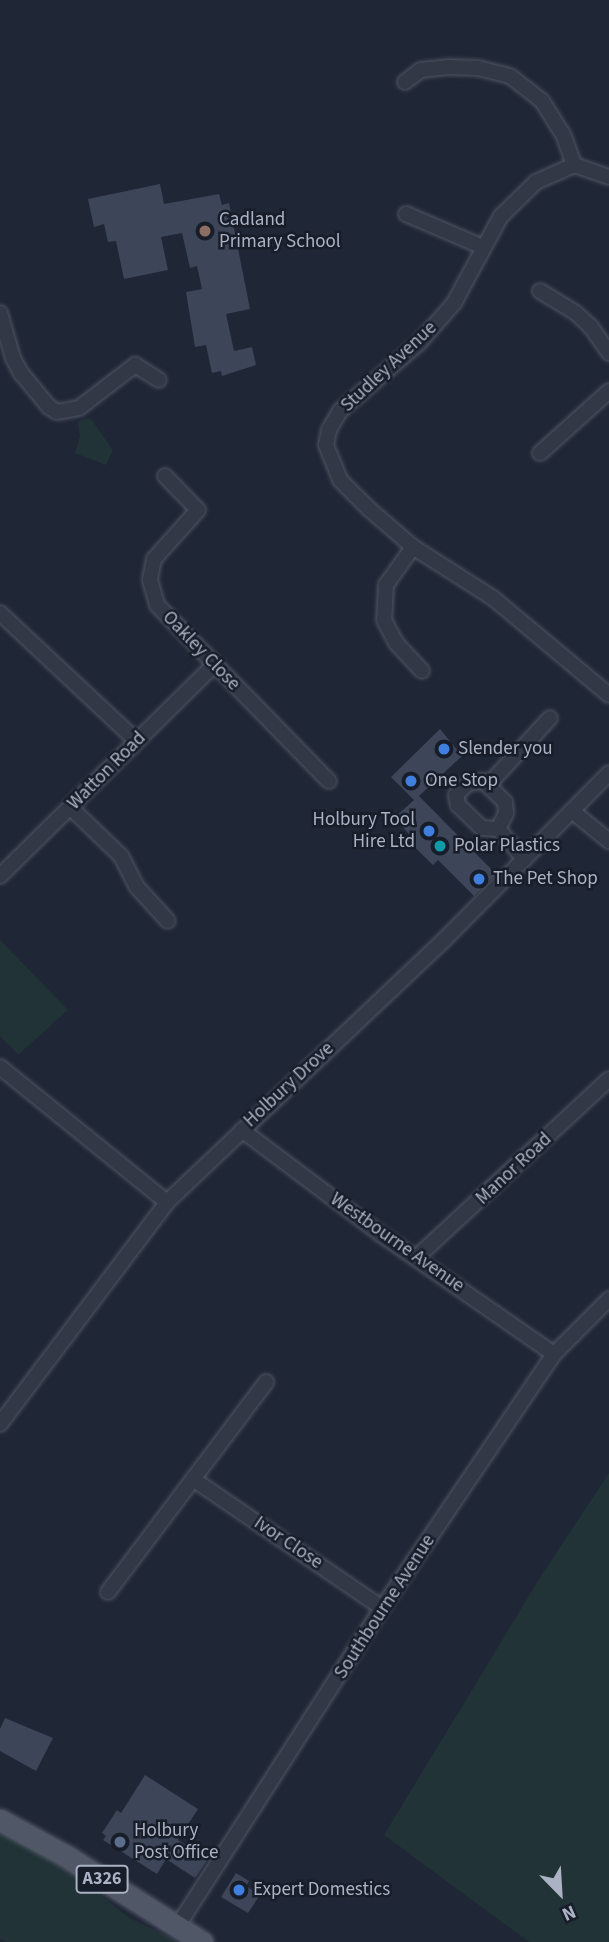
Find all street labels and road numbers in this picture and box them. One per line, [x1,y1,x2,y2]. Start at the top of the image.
street label: Studley Avenue [336,317,442,417]
street label: Oakley Close [157,606,245,696]
street label: Watton Road [63,727,151,815]
street label: Holbury Drove [239,1038,339,1132]
street label: Manor Road [471,1128,557,1210]
street label: Westbourne Avenue [326,1188,468,1298]
street label: Ivor Close [249,1512,327,1574]
street label: Southbourne Avenue [330,1531,440,1683]
road number: A326 [74,1865,130,1894]

